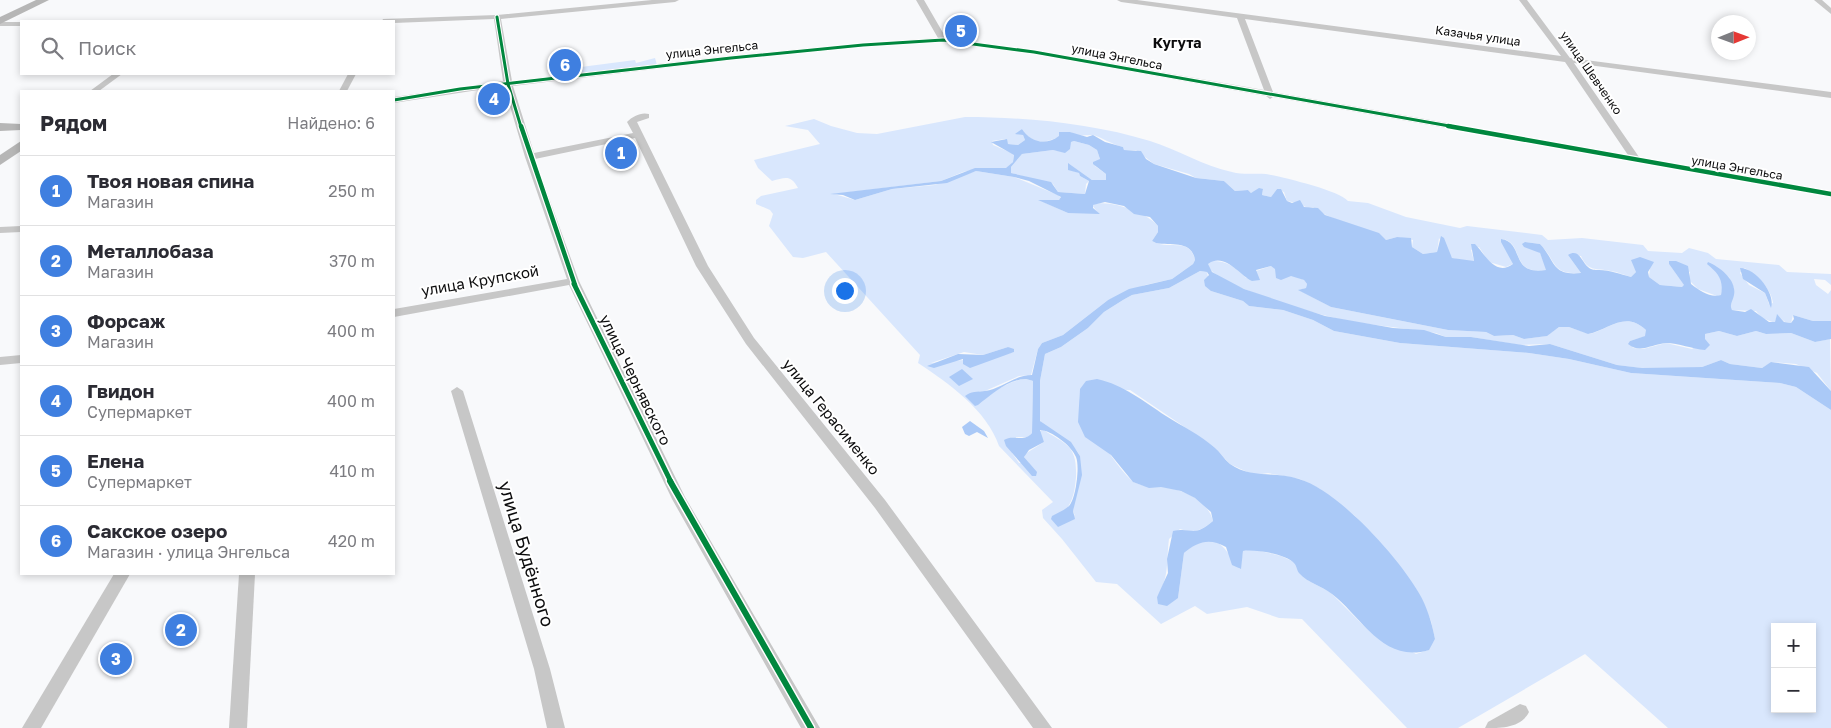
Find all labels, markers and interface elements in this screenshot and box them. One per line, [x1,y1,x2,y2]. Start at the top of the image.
pin: 5 [945,12,977,50]
north arrow [1711,15,1756,60]
search box [20,20,395,75]
street label: Казачья улица [1434,22,1522,49]
street label: улица Шевченко [1557,28,1626,117]
icon: search [38,34,66,62]
district label: Кугута [1153,34,1201,51]
text: Поиск [78,36,137,59]
street label: улица Энгельса [665,37,759,62]
street label: улица Энгельса [1070,40,1164,73]
pin: 6 [549,46,581,84]
pin: 4 [478,80,510,118]
text: Рядом [40,110,107,136]
text: Найдено: 6 [287,113,375,133]
pin: 1 [605,134,637,172]
street label: улица Энгельса [1690,152,1784,183]
text: Твоя новая спина [87,169,254,192]
text: 1 [52,181,60,201]
text: 250 m [328,181,375,201]
text: Магазин [87,192,154,212]
text: Металлобаза [87,239,214,262]
text: 2 [51,251,61,271]
text: 370 m [329,251,375,271]
street label: улица Крупской [420,261,540,299]
text: Магазин [87,262,154,282]
your location [832,278,858,304]
text: Форсаж [87,309,165,332]
street label: улица Чернявского [596,311,675,448]
text: 3 [51,321,61,341]
text: 400 m [327,321,375,341]
text: Магазин [87,332,154,352]
street label: улица Герасименко [779,355,884,478]
text: Гвидон [87,379,154,402]
text: 4 [51,391,61,411]
text: 400 m [327,391,375,411]
text: Супермаркет [87,402,192,422]
text: Елена [87,449,144,472]
text: 5 [51,461,61,481]
text: 410 m [329,461,375,481]
text: Супермаркет [87,472,192,492]
street label: улица Будённого [494,478,560,629]
text: Сакское озеро [87,519,227,542]
text: 6 [51,531,61,551]
text: 420 m [328,531,375,551]
text: Магазин · улица Энгельса [87,542,290,562]
pin: 2 [165,611,197,649]
map controls [1771,623,1816,713]
button: + [1771,623,1816,668]
pin: 3 [100,640,132,678]
button: − [1771,668,1816,713]

